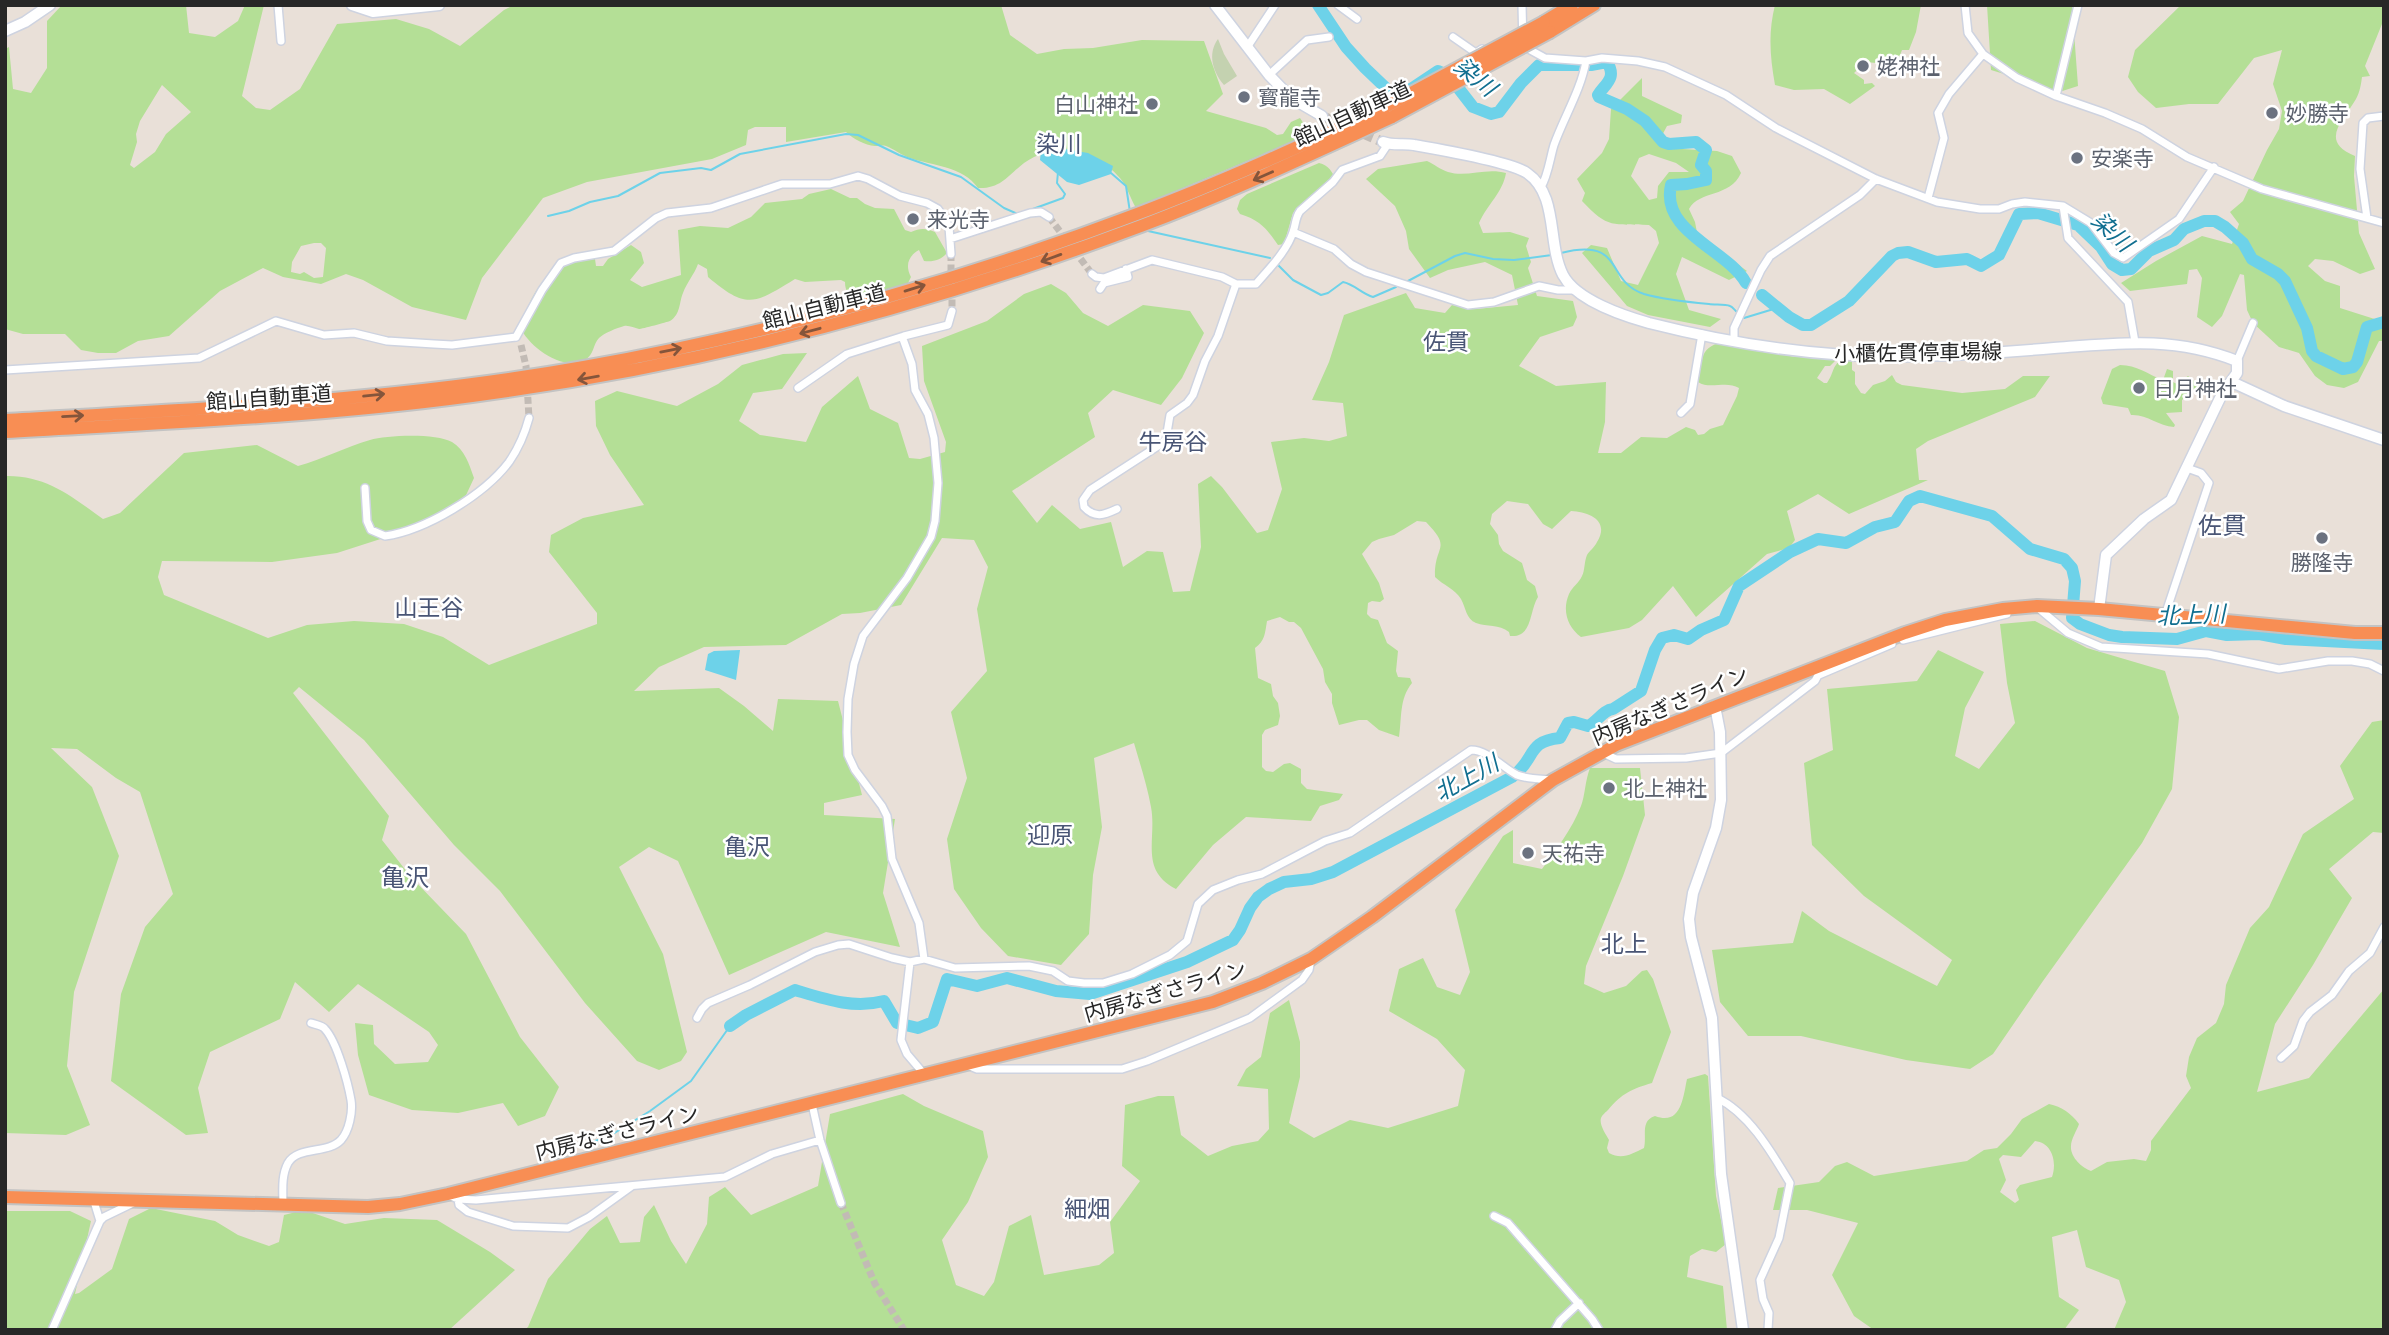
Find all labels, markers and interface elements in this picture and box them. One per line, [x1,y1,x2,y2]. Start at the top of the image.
water label: 染川 [1448,49,1506,105]
place label: 姥神社 [1877,52,1940,80]
marker: 姥神社 [1855,58,1871,74]
street label: 館山自動車道 [1289,74,1415,152]
place label: 寳龍寺 [1258,83,1321,111]
marker: 寳龍寺 [1236,89,1252,105]
place label: 白山神社 [1054,90,1138,118]
marker: 白山神社 [1144,96,1160,112]
place label: 妙勝寺 [2286,99,2349,127]
marker: 妙勝寺 [2264,105,2280,121]
district label: 染川 [1036,127,1082,159]
place label: 安楽寺 [2091,144,2154,172]
marker: 安楽寺 [2069,150,2085,166]
one-way arrow [1253,170,1275,183]
water label: 染川 [2085,204,2143,260]
place label: 来光寺 [927,205,990,233]
marker: 来光寺 [905,211,921,227]
one-way arrow [1041,253,1063,265]
street label: 館山自動車道 [759,277,889,335]
one-way arrow [904,281,926,294]
one-way arrow [799,325,822,338]
district label: 佐貫 [1423,325,1469,357]
street label: 小櫃佐貫停車場線 [1834,337,2002,367]
one-way arrow [659,343,682,356]
one-way arrow [577,372,600,385]
place label: 日月神社 [2153,374,2237,402]
street label: 館山自動車道 [205,379,333,415]
marker: 日月神社 [2131,380,2147,396]
one-way arrow [362,388,384,401]
one-way arrow [62,409,84,422]
district label: 牛房谷 [1139,425,1208,457]
district label: 佐貫 [2198,508,2246,541]
marker: 勝隆寺 [2314,530,2330,546]
place label: 勝隆寺 [2291,548,2354,576]
district label: 山王谷 [395,591,464,623]
water label: 北上川 [2156,597,2229,631]
street label: 内房なぎさライン [1587,659,1753,751]
water label: 北上川 [1428,745,1507,808]
place label: 北上神社 [1623,774,1707,802]
marker: 北上神社 [1601,780,1617,796]
district label: 迎原 [1027,818,1073,850]
district label: 亀沢 [724,830,770,862]
place label: 天祐寺 [1542,839,1605,867]
marker: 天祐寺 [1520,845,1536,861]
district label: 亀沢 [381,860,429,893]
district label: 北上 [1601,927,1647,959]
street label: 内房なぎさライン [1080,954,1250,1028]
street label: 内房なぎさライン [532,1098,702,1166]
district label: 細畑 [1064,1192,1110,1224]

